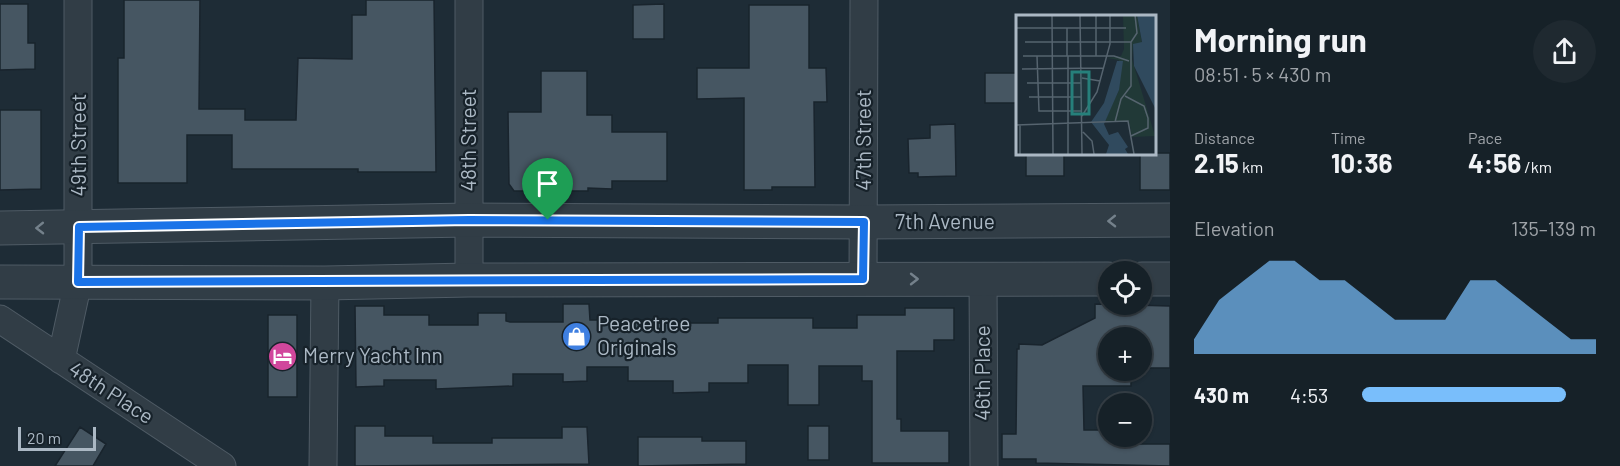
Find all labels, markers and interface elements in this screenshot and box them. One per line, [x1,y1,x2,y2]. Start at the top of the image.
inset map [1016,15,1155,154]
text: Morning run [1194,19,1367,59]
button: share [1533,20,1596,83]
text: 08:51 · 5 × 430 m [1194,62,1331,86]
street label: 48th Street [455,88,480,192]
street label: 47th Street [850,89,875,191]
street label: 49th Street [65,93,90,197]
text: Distance [1194,128,1255,147]
text: Time [1331,128,1366,147]
text: Pace [1468,128,1502,147]
text: 2.15 [1194,147,1239,178]
text: 10:36 [1331,147,1393,178]
text: 4:56 [1468,147,1521,178]
text: km [1239,157,1263,176]
text: /km [1521,157,1552,176]
pin [522,158,573,220]
icon: arrive [531,167,564,200]
street label: 7th Avenue [895,208,995,233]
one-way arrow [1107,215,1116,227]
text: Elevation [1194,216,1275,240]
text: 135–139 m [1511,216,1596,240]
one-way arrow [35,222,44,234]
map controls [1098,261,1152,447]
button: locate [1098,261,1152,315]
one-way arrow [909,273,918,285]
place label: Peacetree Originals [597,310,690,359]
shop icon: Peacetree Originals [560,320,592,352]
street label: 46th Place [969,325,994,421]
button: + [1098,327,1152,381]
hotel icon: Merry Yacht Inn [266,340,298,372]
place label: Merry Yacht Inn [303,342,443,367]
street label: 48th Place [65,355,159,428]
text: 430 m [1194,383,1249,407]
text: 4:53 [1290,383,1328,407]
button: − [1098,393,1152,447]
scale bar [18,424,96,452]
text: 20 m [27,428,61,447]

